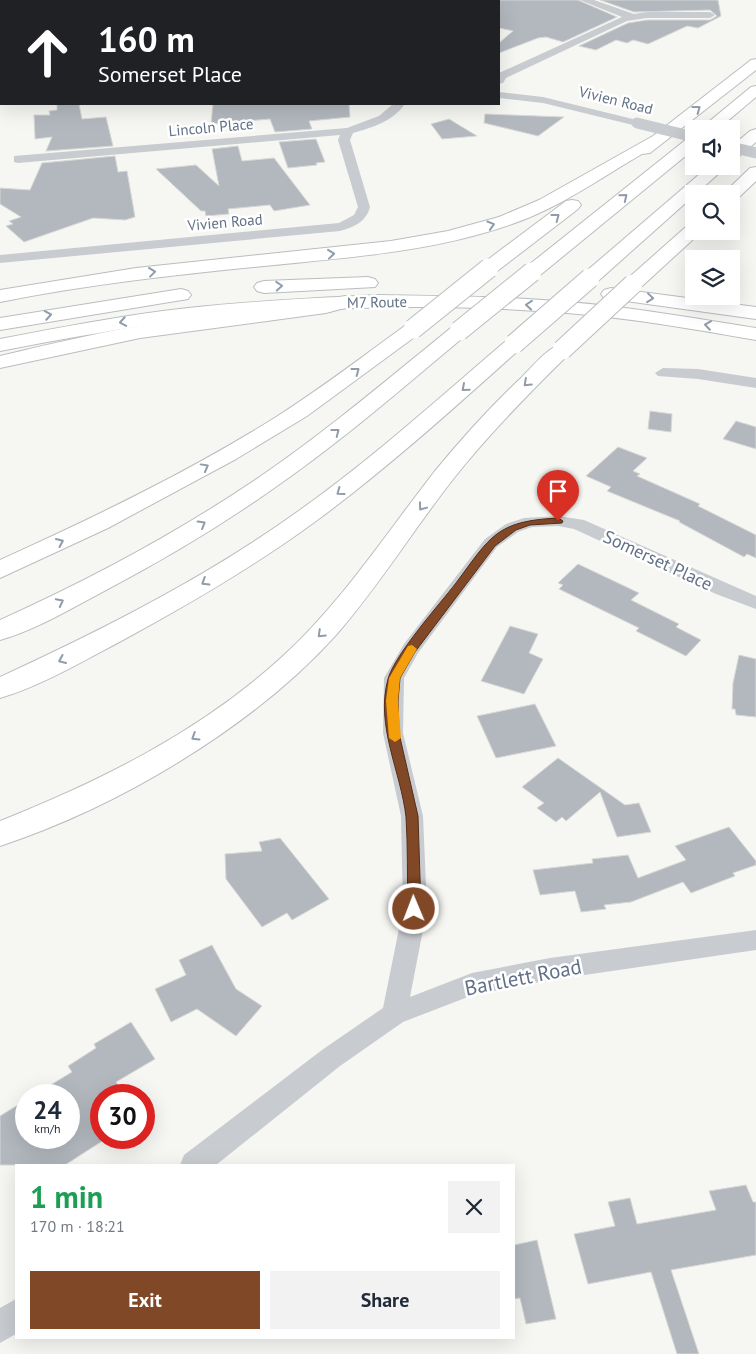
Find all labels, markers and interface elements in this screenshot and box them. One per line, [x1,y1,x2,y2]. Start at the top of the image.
text: 160 m [98,16,195,62]
icon: ahead [15,20,80,85]
text: Somerset Place [98,60,242,88]
street label: Vivien Road [576,81,655,118]
one-way arrow [691,106,700,115]
street label: Lincoln Place [168,114,254,140]
map controls [685,120,740,305]
button: sound [685,120,740,175]
button: search [685,185,740,240]
one-way arrow [618,195,627,203]
street label: Vivien Road [186,209,263,235]
one-way arrow [550,214,560,223]
one-way arrow [486,221,494,231]
one-way arrow [327,249,335,260]
button: layers [685,250,740,305]
one-way arrow [148,267,156,278]
one-way arrow [275,281,283,292]
street label: M7 Route [347,292,407,312]
one-way arrow [647,292,655,303]
one-way arrow [525,299,533,310]
one-way arrow [44,310,52,320]
one-way arrow [118,317,127,327]
one-way arrow [704,321,712,331]
one-way arrow [350,368,360,377]
one-way arrow [523,377,532,386]
one-way arrow [461,382,470,391]
one-way arrow [330,429,339,437]
one-way arrow [199,464,208,474]
pin [537,470,579,521]
icon: arrive [544,477,572,505]
one-way arrow [336,486,346,495]
one-way arrow [419,501,427,510]
one-way arrow [196,520,205,530]
street label: Somerset Place [600,525,716,595]
one-way arrow [55,538,64,549]
one-way arrow [201,576,210,585]
one-way arrow [55,598,64,608]
one-way arrow [317,628,326,637]
one-way arrow [58,653,67,664]
one-way arrow [192,730,201,740]
position arrow [387,882,439,934]
street label: Bartlett Road [462,952,584,1002]
speed limit sign: 30 [90,1084,155,1149]
text: 24 [33,1094,62,1126]
text: km/h [34,1121,61,1136]
text: 1 min [30,1177,103,1216]
button: close [448,1181,500,1233]
text: 170 m · 18:21 [30,1216,125,1236]
button: Exit [30,1271,260,1329]
button: Share [270,1271,500,1329]

